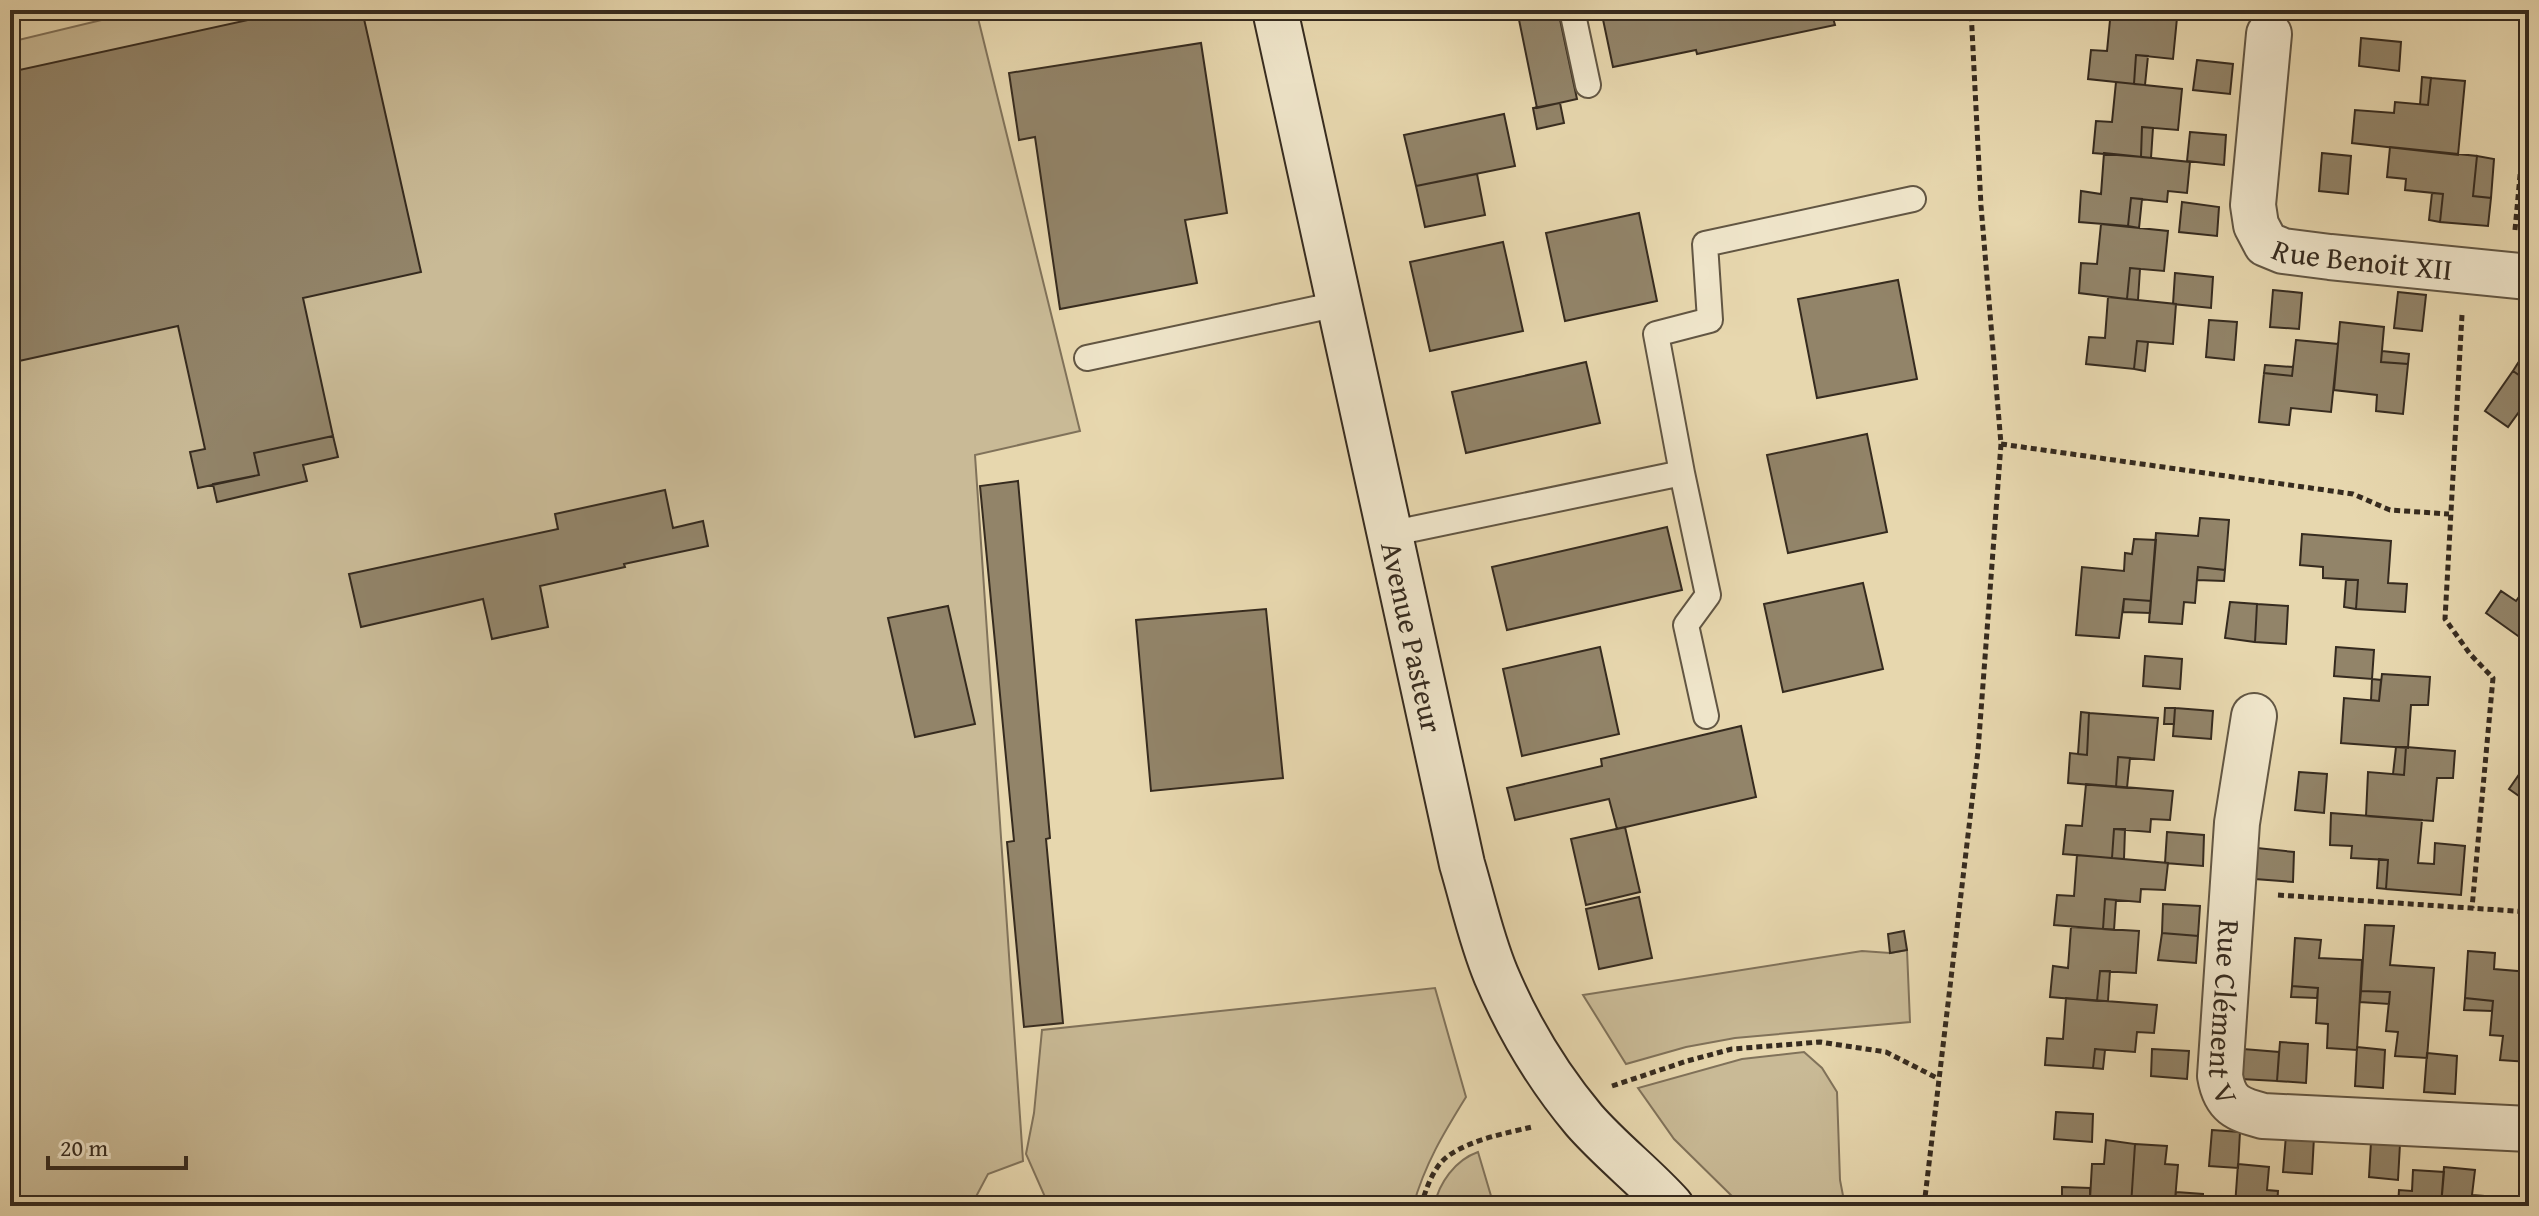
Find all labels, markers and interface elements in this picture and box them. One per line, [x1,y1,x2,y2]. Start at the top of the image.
street label: Rue Benoit XII [2265,227,2454,291]
street label: Avenue Pasteur [1370,538,1455,737]
street label: Rue Clément V [2198,918,2252,1113]
scale bar [48,1120,186,1170]
text: 20 m [60,1130,108,1165]

